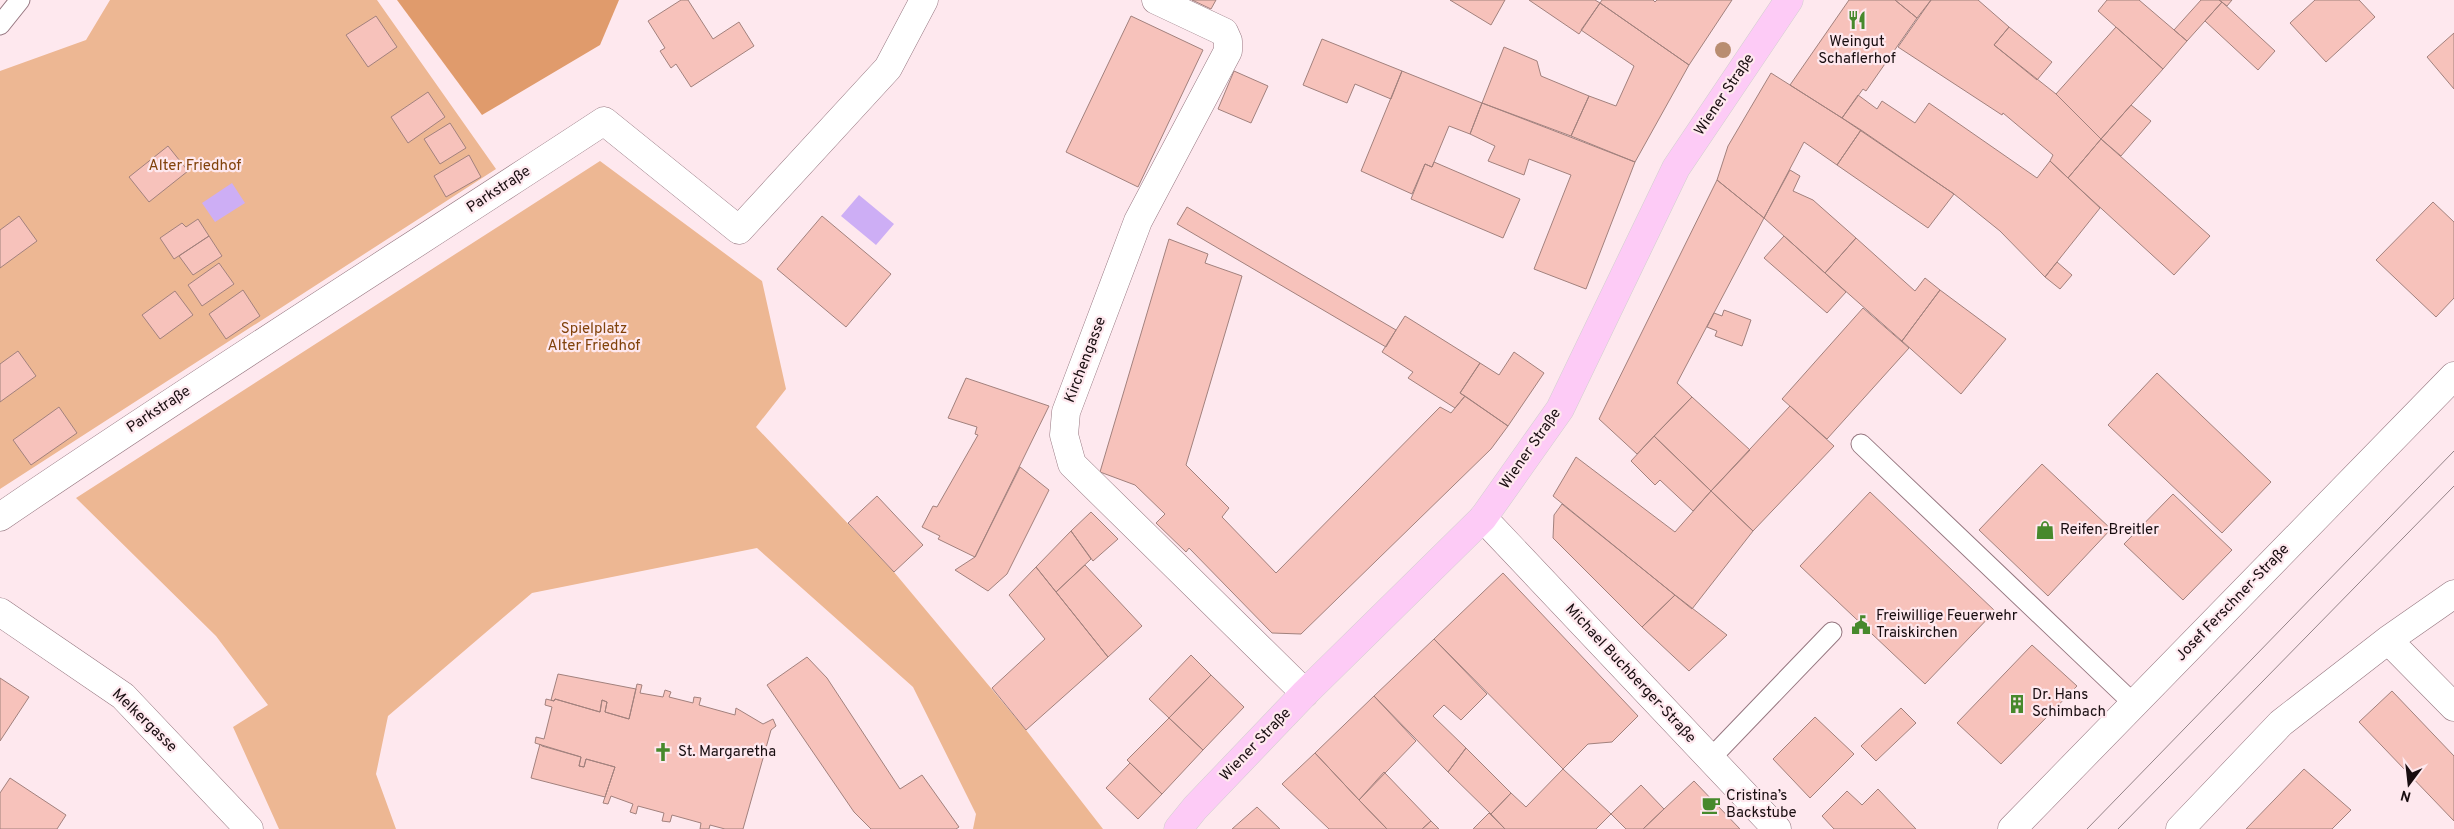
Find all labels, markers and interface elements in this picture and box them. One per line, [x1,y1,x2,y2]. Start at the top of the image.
restaurant icon: Weingut Schaflerhof [1846,9,1868,31]
place label: Weingut Schaflerhof [1818,33,1896,69]
street label: Wiener Straße [1691,50,1759,140]
park label: Alter Friedhof [149,157,241,176]
street label: Parkstraße [463,162,535,218]
street label: Kirchengasse [1061,314,1111,406]
park label: Spielplatz Alter Friedhof [548,320,640,356]
street label: Parkstraße [123,382,195,438]
street label: Wiener Straße [1496,405,1566,493]
shop icon: Reifen-Breitler [2034,519,2056,541]
place label: Reifen-Breitler [2060,521,2159,540]
street label: Josef Ferschner-Straße [2172,540,2294,666]
street label: Michael Buchberger-Straße [1560,600,1700,748]
place label: Freiwillige Feuerwehr Traiskirchen [1876,607,2018,643]
public building icon: Freiwillige Feuerwehr Traiskirchen [1850,614,1872,636]
street label: Melkergasse [107,685,181,757]
place label: Dr. Hans Schimbach [2032,686,2106,722]
building icon: Dr. Hans Schimbach [2006,693,2028,715]
street label: Wiener Straße [1216,704,1296,786]
church icon: St. Margaretha [652,741,674,763]
place label: St. Margaretha [678,743,776,762]
north arrow [2384,759,2434,809]
text: N [2399,786,2413,805]
place label: Cristina’s Backstube [1726,787,1797,823]
cafe icon: Cristina’s Backstube [1700,794,1722,816]

